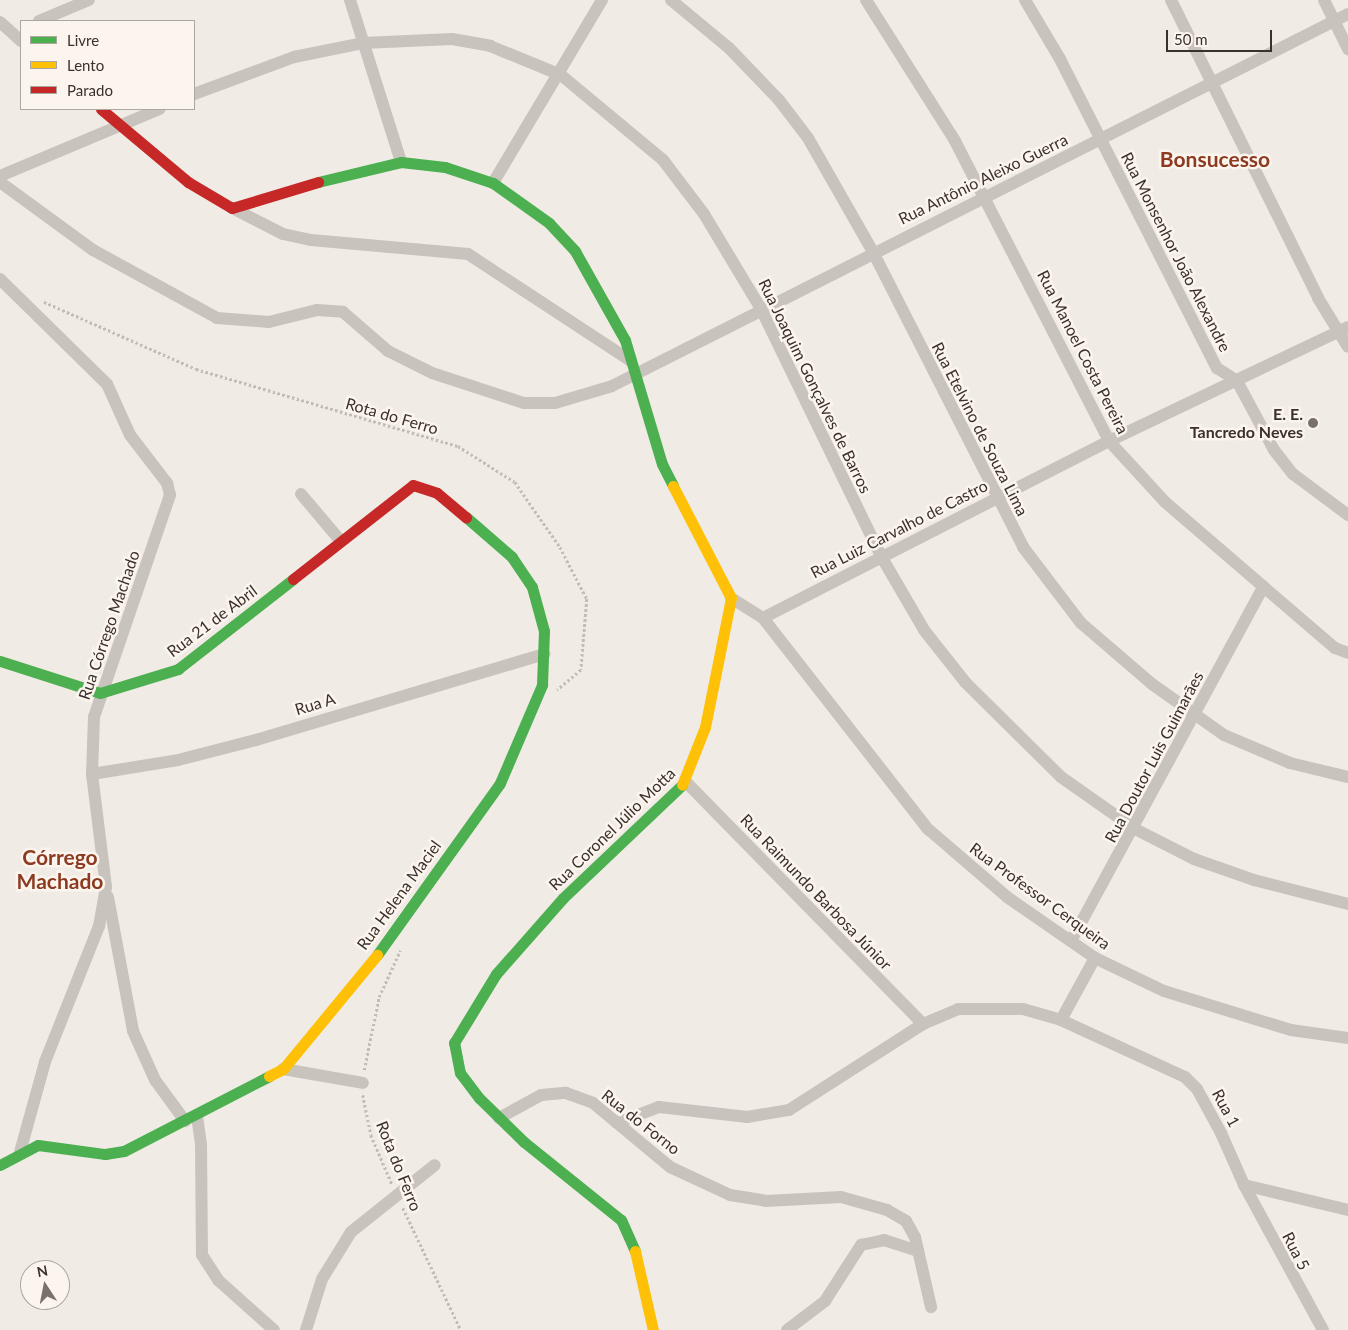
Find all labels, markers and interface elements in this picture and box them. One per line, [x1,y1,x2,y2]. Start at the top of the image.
legend [20,20,195,110]
scale bar [1168,20,1274,52]
text: 50 m [1174,30,1208,48]
text: Livre [67,31,99,49]
text: Lento [67,56,104,74]
text: Parado [67,81,113,99]
street label: Rua Antônio Aleixo Guerra [895,129,1071,229]
district label: Bonsucesso [1160,146,1270,172]
street label: Rua Monsenhor João Alexandre [1117,148,1235,356]
street label: Rua Manoel Costa Pereira [1033,267,1133,437]
street label: Rua Joaquim Gonçalves de Barros [755,275,875,497]
street label: Rua Etelvino de Souza Lima [928,339,1032,519]
street label: Rota do Ferro [343,394,441,438]
place label: E. E. Tancredo Neves [1190,404,1303,442]
marker: E. E. Tancredo Neves [1307,417,1319,429]
street label: Rua Luiz Carvalho de Castro [807,476,991,582]
street label: Rua Córrego Machado [74,548,144,702]
street label: Rua 21 de Abril [163,581,261,661]
street label: Rua Doutor Luis Guimarães [1101,668,1207,846]
street label: Rua A [292,689,338,719]
street label: Rua Coronel Júlio Motta [545,763,679,895]
street label: Rua Raimundo Barbosa Júnior [736,810,896,974]
street label: Rua Helena Maciel [353,837,445,953]
street label: Rua Professor Cerqueira [966,838,1114,954]
district label: Córrego Machado [17,844,103,894]
street label: Rua do Forno [598,1085,684,1159]
street label: Rua 1 [1208,1086,1244,1130]
street label: Rota do Ferro [372,1118,426,1214]
street label: Rua 5 [1278,1229,1314,1273]
north arrow [20,1260,70,1310]
text: N [35,1261,49,1280]

